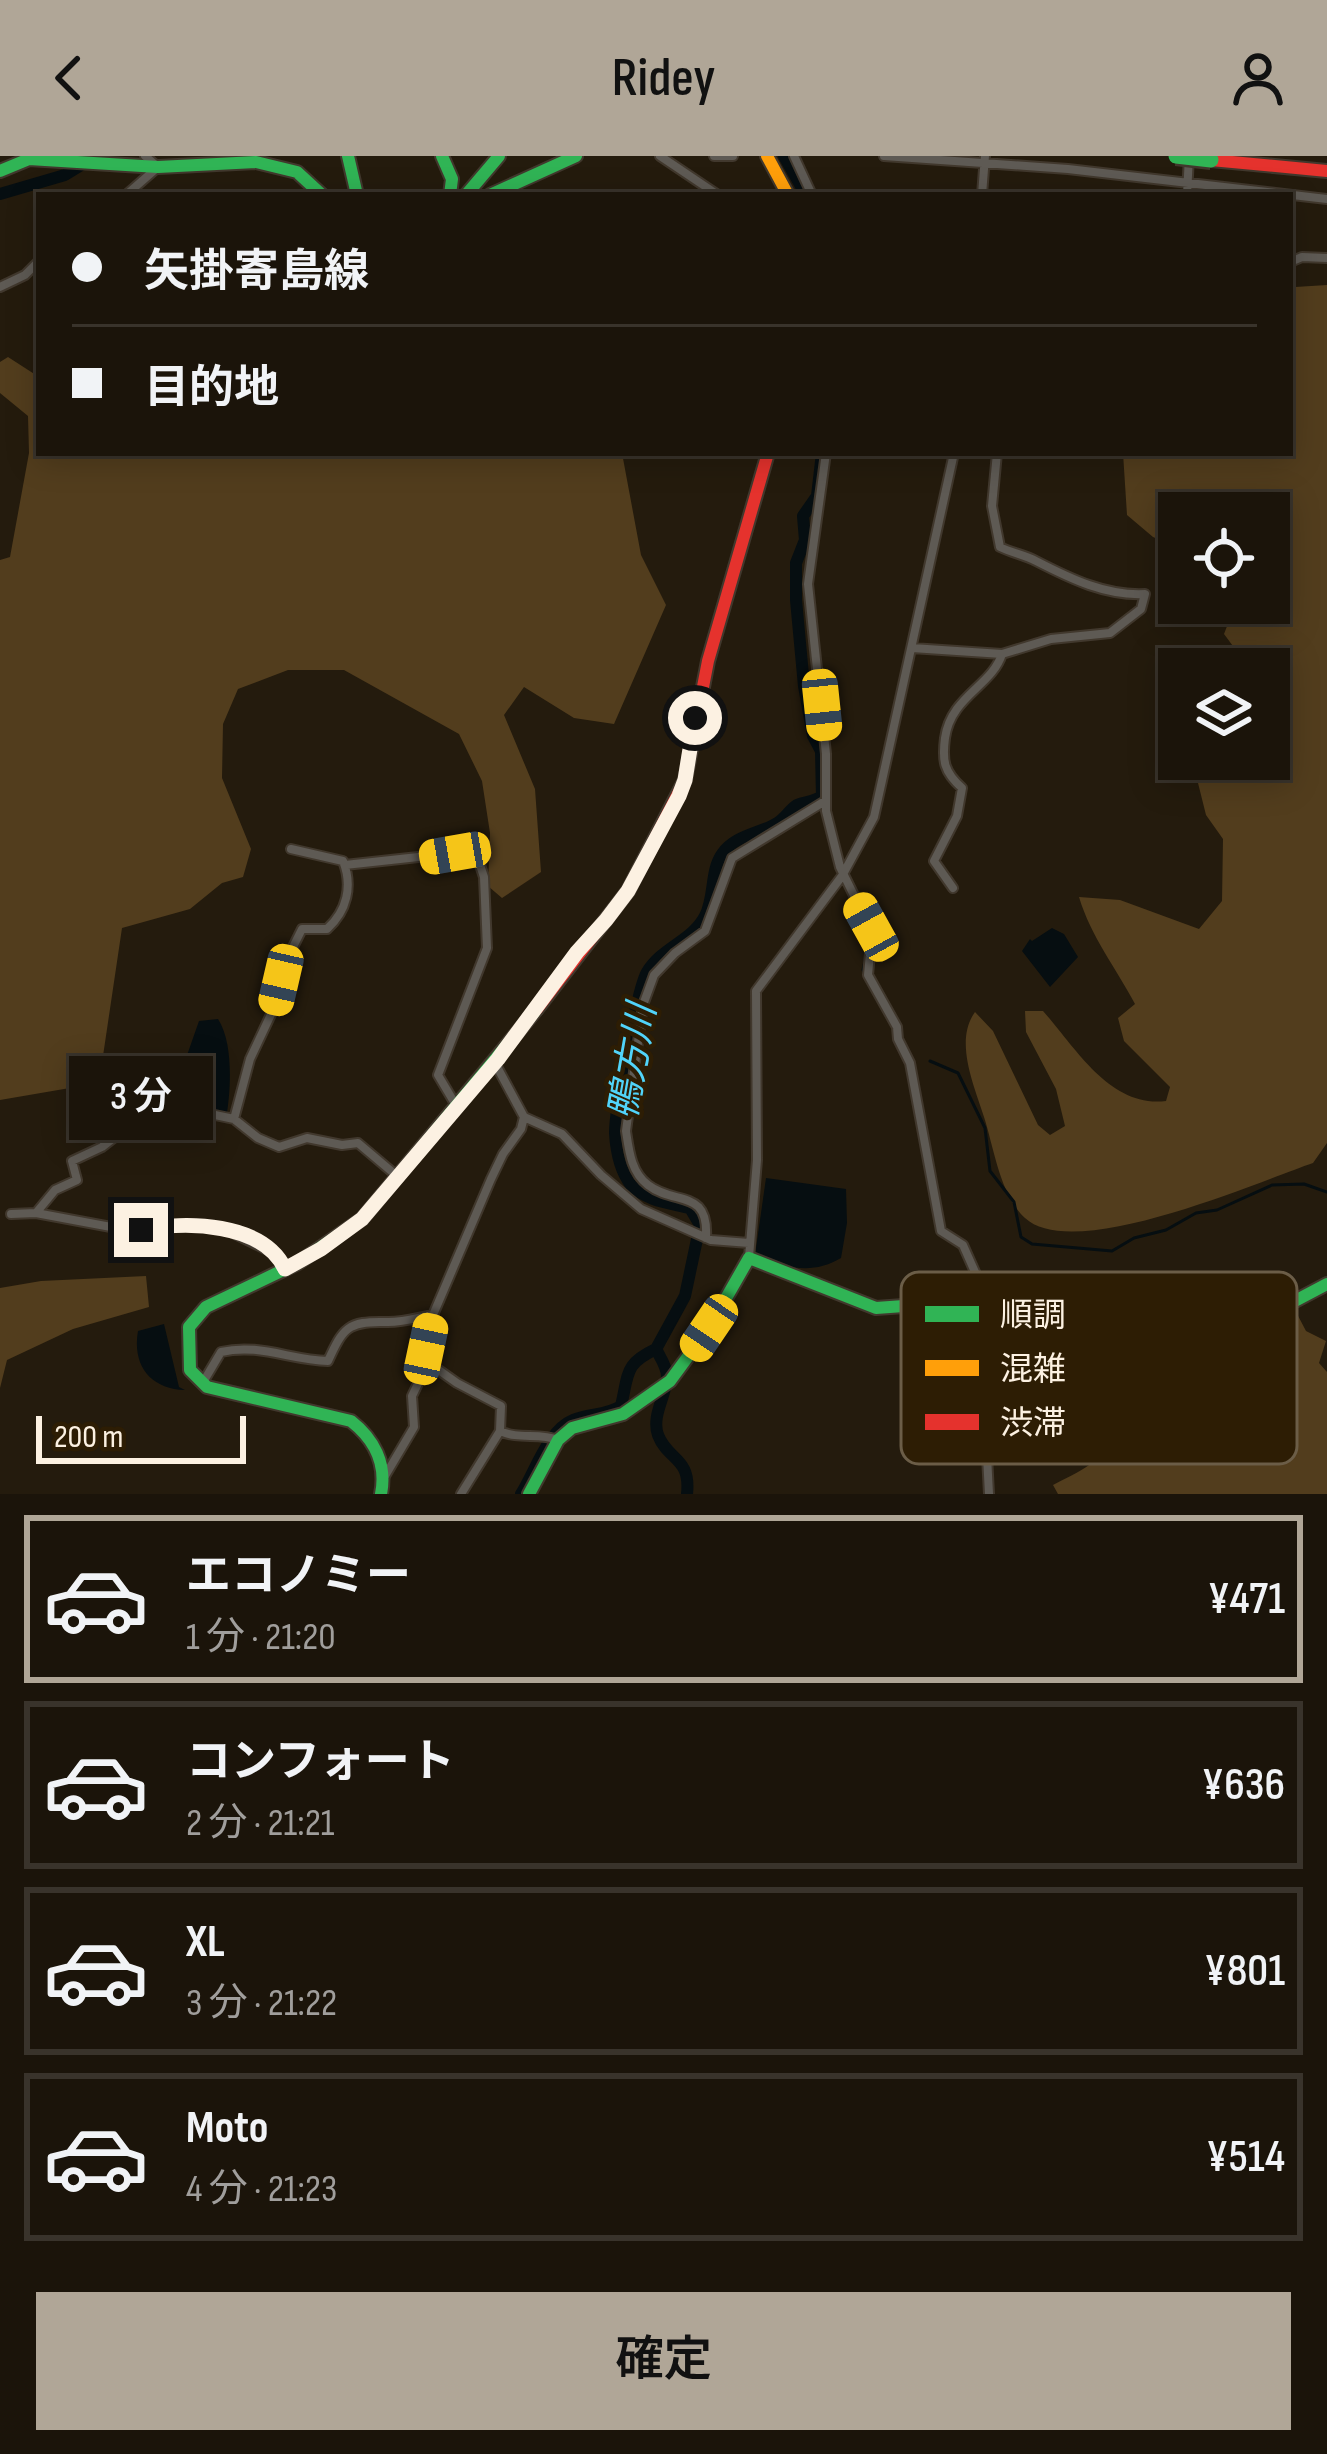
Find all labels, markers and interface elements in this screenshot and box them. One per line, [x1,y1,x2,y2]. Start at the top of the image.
icon: back [36,45,102,111]
icon: person [1225,45,1291,111]
text: Ridey [612,46,715,111]
text: 矢掛寄島線 [144,245,369,300]
text: 目的地 [144,361,279,416]
map controls [1158,492,1290,780]
button: locate [1158,492,1290,624]
button: layers [1158,648,1290,780]
car [800,667,844,743]
route start [668,691,722,745]
car [416,829,494,877]
car [838,887,904,967]
car [255,941,307,1019]
water label: 鴨方川 [600,997,667,1124]
callout: 3 分 [69,1056,213,1140]
text: 3 分 [110,1074,172,1121]
route end [114,1203,168,1257]
legend [901,1272,1297,1464]
car [674,1288,744,1368]
text: 順調 [1000,1296,1066,1336]
car [401,1310,451,1388]
text: 混雑 [1000,1350,1066,1390]
text: 渋滞 [1000,1404,1066,1444]
scale bar [36,1410,246,1463]
text: 200 m [54,1417,123,1457]
icon: car [42,1545,150,1653]
text: エコノミー [186,1549,411,1604]
text: ¥471 [1207,1572,1285,1627]
text: 1 分 · 21:20 [186,1614,336,1661]
icon: car [42,1731,150,1839]
text: コンフォート [186,1735,455,1790]
text: ¥636 [1201,1758,1285,1813]
text: 2 分 · 21:21 [186,1800,334,1847]
text: XL [186,1915,225,1970]
icon: car [42,1917,150,2025]
text: ¥801 [1204,1944,1285,1999]
text: 3 分 · 21:22 [186,1980,337,2027]
text: Moto [186,2101,268,2156]
icon: car [42,2103,150,2211]
text: ¥514 [1206,2130,1285,2185]
text: 4 分 · 21:23 [186,2166,337,2213]
button: 確定 [36,2292,1291,2430]

